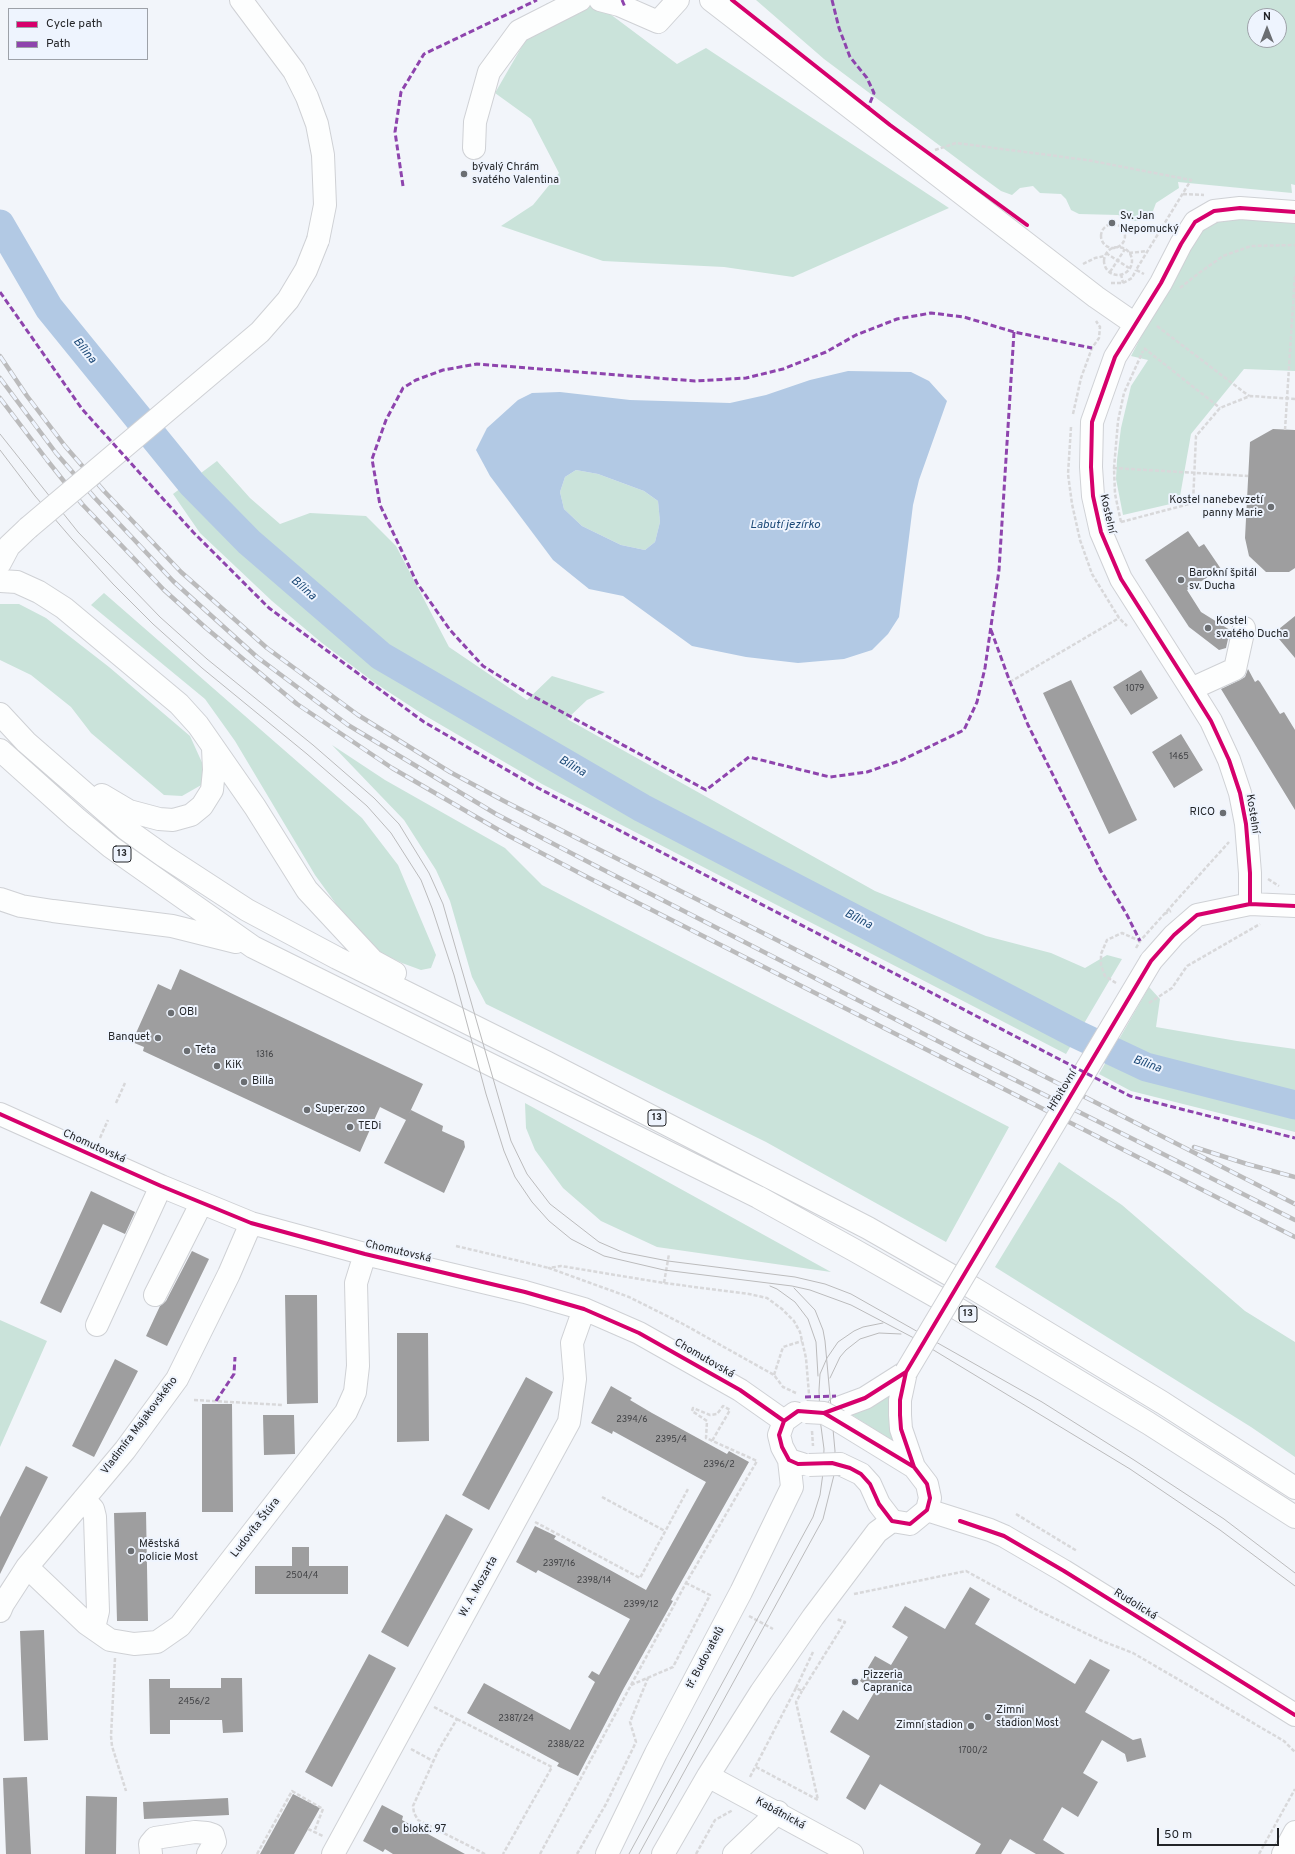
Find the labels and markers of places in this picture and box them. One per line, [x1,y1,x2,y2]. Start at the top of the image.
place label: bývalý Chrám svatého Valentina [472,161,559,187]
marker: bývalý Chrám svatého Valentina [459,169,469,179]
place label: Sv. Jan Nepomucký [1120,210,1179,236]
marker: Sv. Jan Nepomucký [1107,218,1117,228]
place label: Kostel nanebevzetí panny Marie [1169,494,1263,520]
marker: Kostel nanebevzetí panny Marie [1266,502,1276,512]
place label: Barokní špitál sv. Ducha [1189,567,1257,593]
marker: Barokní špitál sv. Ducha [1176,575,1186,585]
place label: Kostel svatého Ducha [1216,615,1288,641]
marker: Kostel svatého Ducha [1203,623,1213,633]
place label: RICO [1190,806,1215,820]
marker: RICO [1218,808,1228,818]
place label: OBI [179,1006,197,1020]
marker: OBI [166,1008,176,1018]
place label: Banquet [108,1031,150,1045]
marker: Banquet [153,1033,163,1043]
place label: Teta [195,1044,216,1058]
marker: Teta [182,1046,192,1056]
place label: KiK [225,1059,242,1073]
marker: KiK [212,1061,222,1071]
place label: Billa [252,1075,274,1089]
marker: Billa [239,1077,249,1087]
place label: Super zoo [315,1103,365,1117]
marker: Super zoo [302,1105,312,1115]
place label: TEDi [358,1120,381,1134]
marker: TEDi [345,1122,355,1132]
place label: Městská policie Most [139,1538,198,1564]
marker: Městská policie Most [126,1546,136,1556]
place label: Pizzeria Capranica [863,1669,912,1695]
marker: Pizzeria Capranica [850,1677,860,1687]
place label: Zimni stadion Most [996,1704,1059,1730]
marker: Zimni stadion Most [983,1712,993,1722]
place label: Zimní stadion [896,1719,963,1733]
marker: Zimní stadion [966,1721,976,1731]
place label: blokč. 97 [403,1823,446,1837]
marker: blokč. 97 [390,1825,400,1835]

